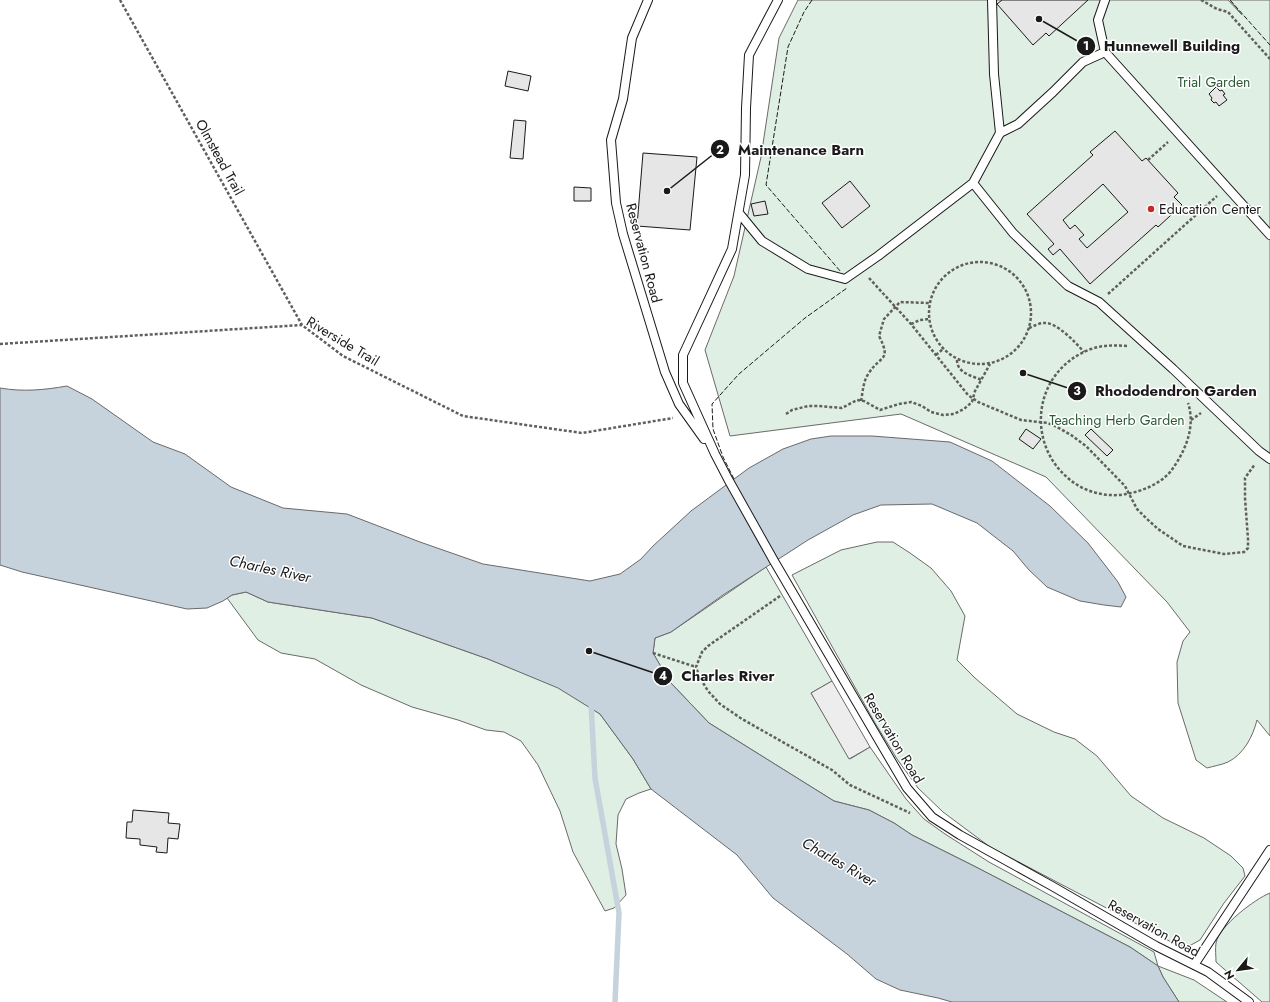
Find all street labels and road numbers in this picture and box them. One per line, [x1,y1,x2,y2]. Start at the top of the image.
street label: Olmstead Trail [191,115,249,199]
street label: Reservation Road [621,201,667,305]
street label: Riverside Trail [303,311,383,371]
street label: Reservation Road [859,689,929,787]
street label: Reservation Road [1104,894,1204,962]

